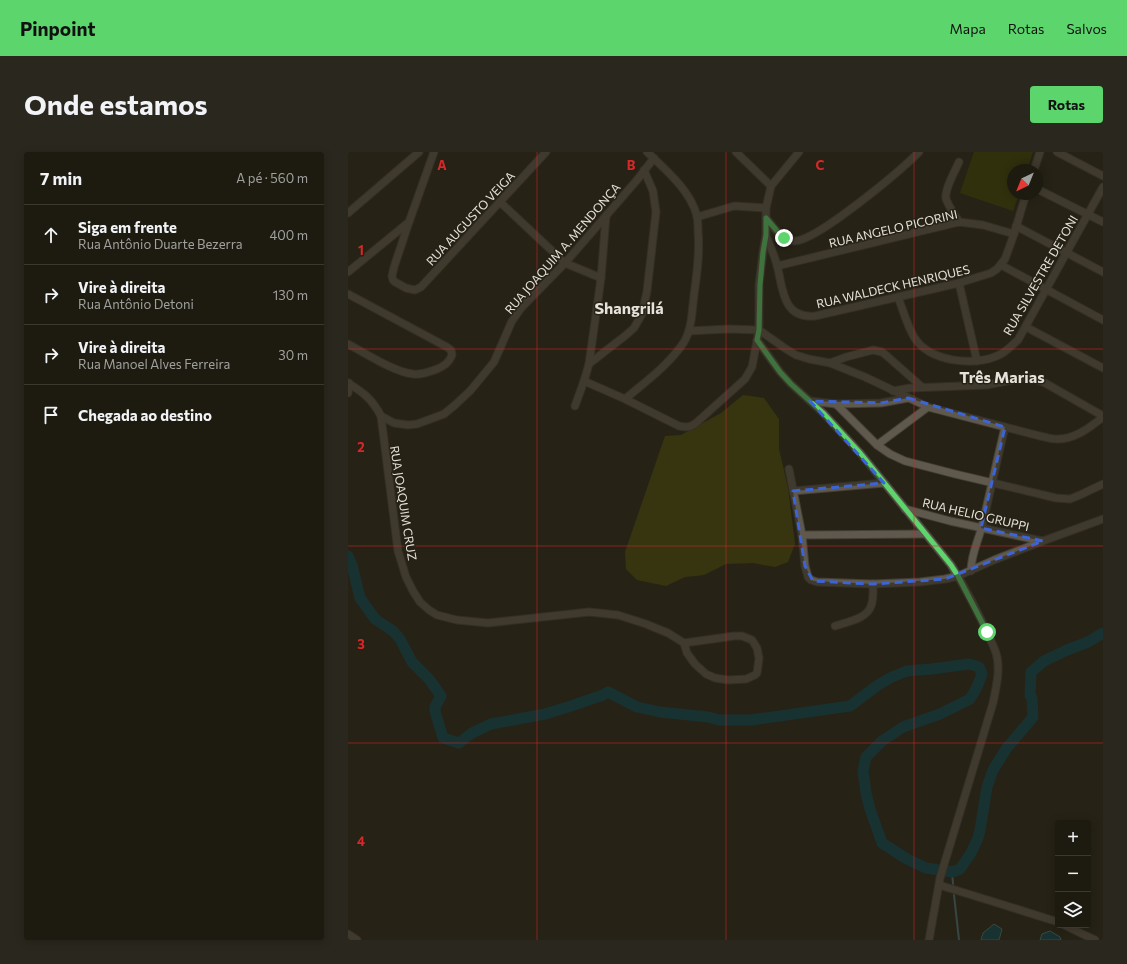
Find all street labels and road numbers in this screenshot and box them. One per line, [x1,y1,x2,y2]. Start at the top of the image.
street label: RUA AUGUSTO VEIGA [423,168,517,268]
street label: RUA JOAQUIM A. MENDONÇA [501,180,623,317]
street label: RUA ANGELO PICORINI [827,206,959,250]
street label: RUA SILVESTRE DETONI [1000,213,1080,337]
street label: RUA WALDECK HENRIQUES [815,262,971,310]
street label: RUA JOAQUIM CRUZ [387,445,420,562]
street label: RUA HELIO GRUPPI [921,495,1031,533]

